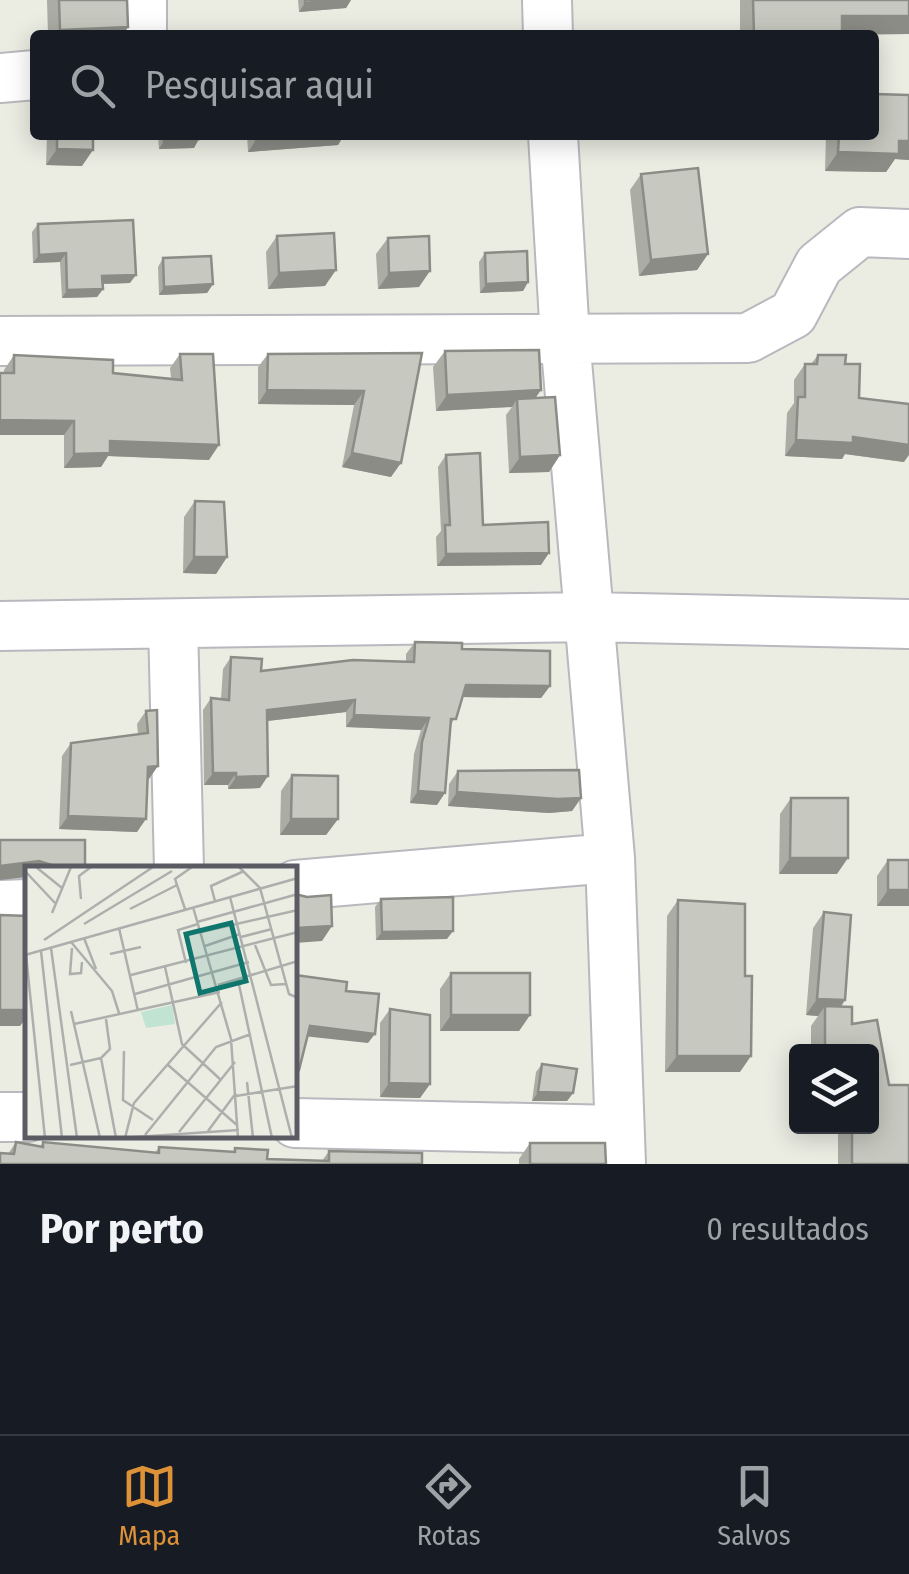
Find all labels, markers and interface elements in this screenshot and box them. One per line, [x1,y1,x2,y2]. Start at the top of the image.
search box [30,30,879,140]
icon: search [65,58,120,113]
text: Pesquisar aqui [145,62,374,108]
inset map [25,866,298,1139]
map controls [789,1044,879,1134]
button: layers [789,1044,879,1134]
text: Por perto [40,1204,204,1254]
text: 0 resultados [706,1210,869,1248]
tab: Mapa [118,1459,180,1552]
tab: Rotas [417,1459,481,1552]
tab: Salvos [717,1459,791,1552]

